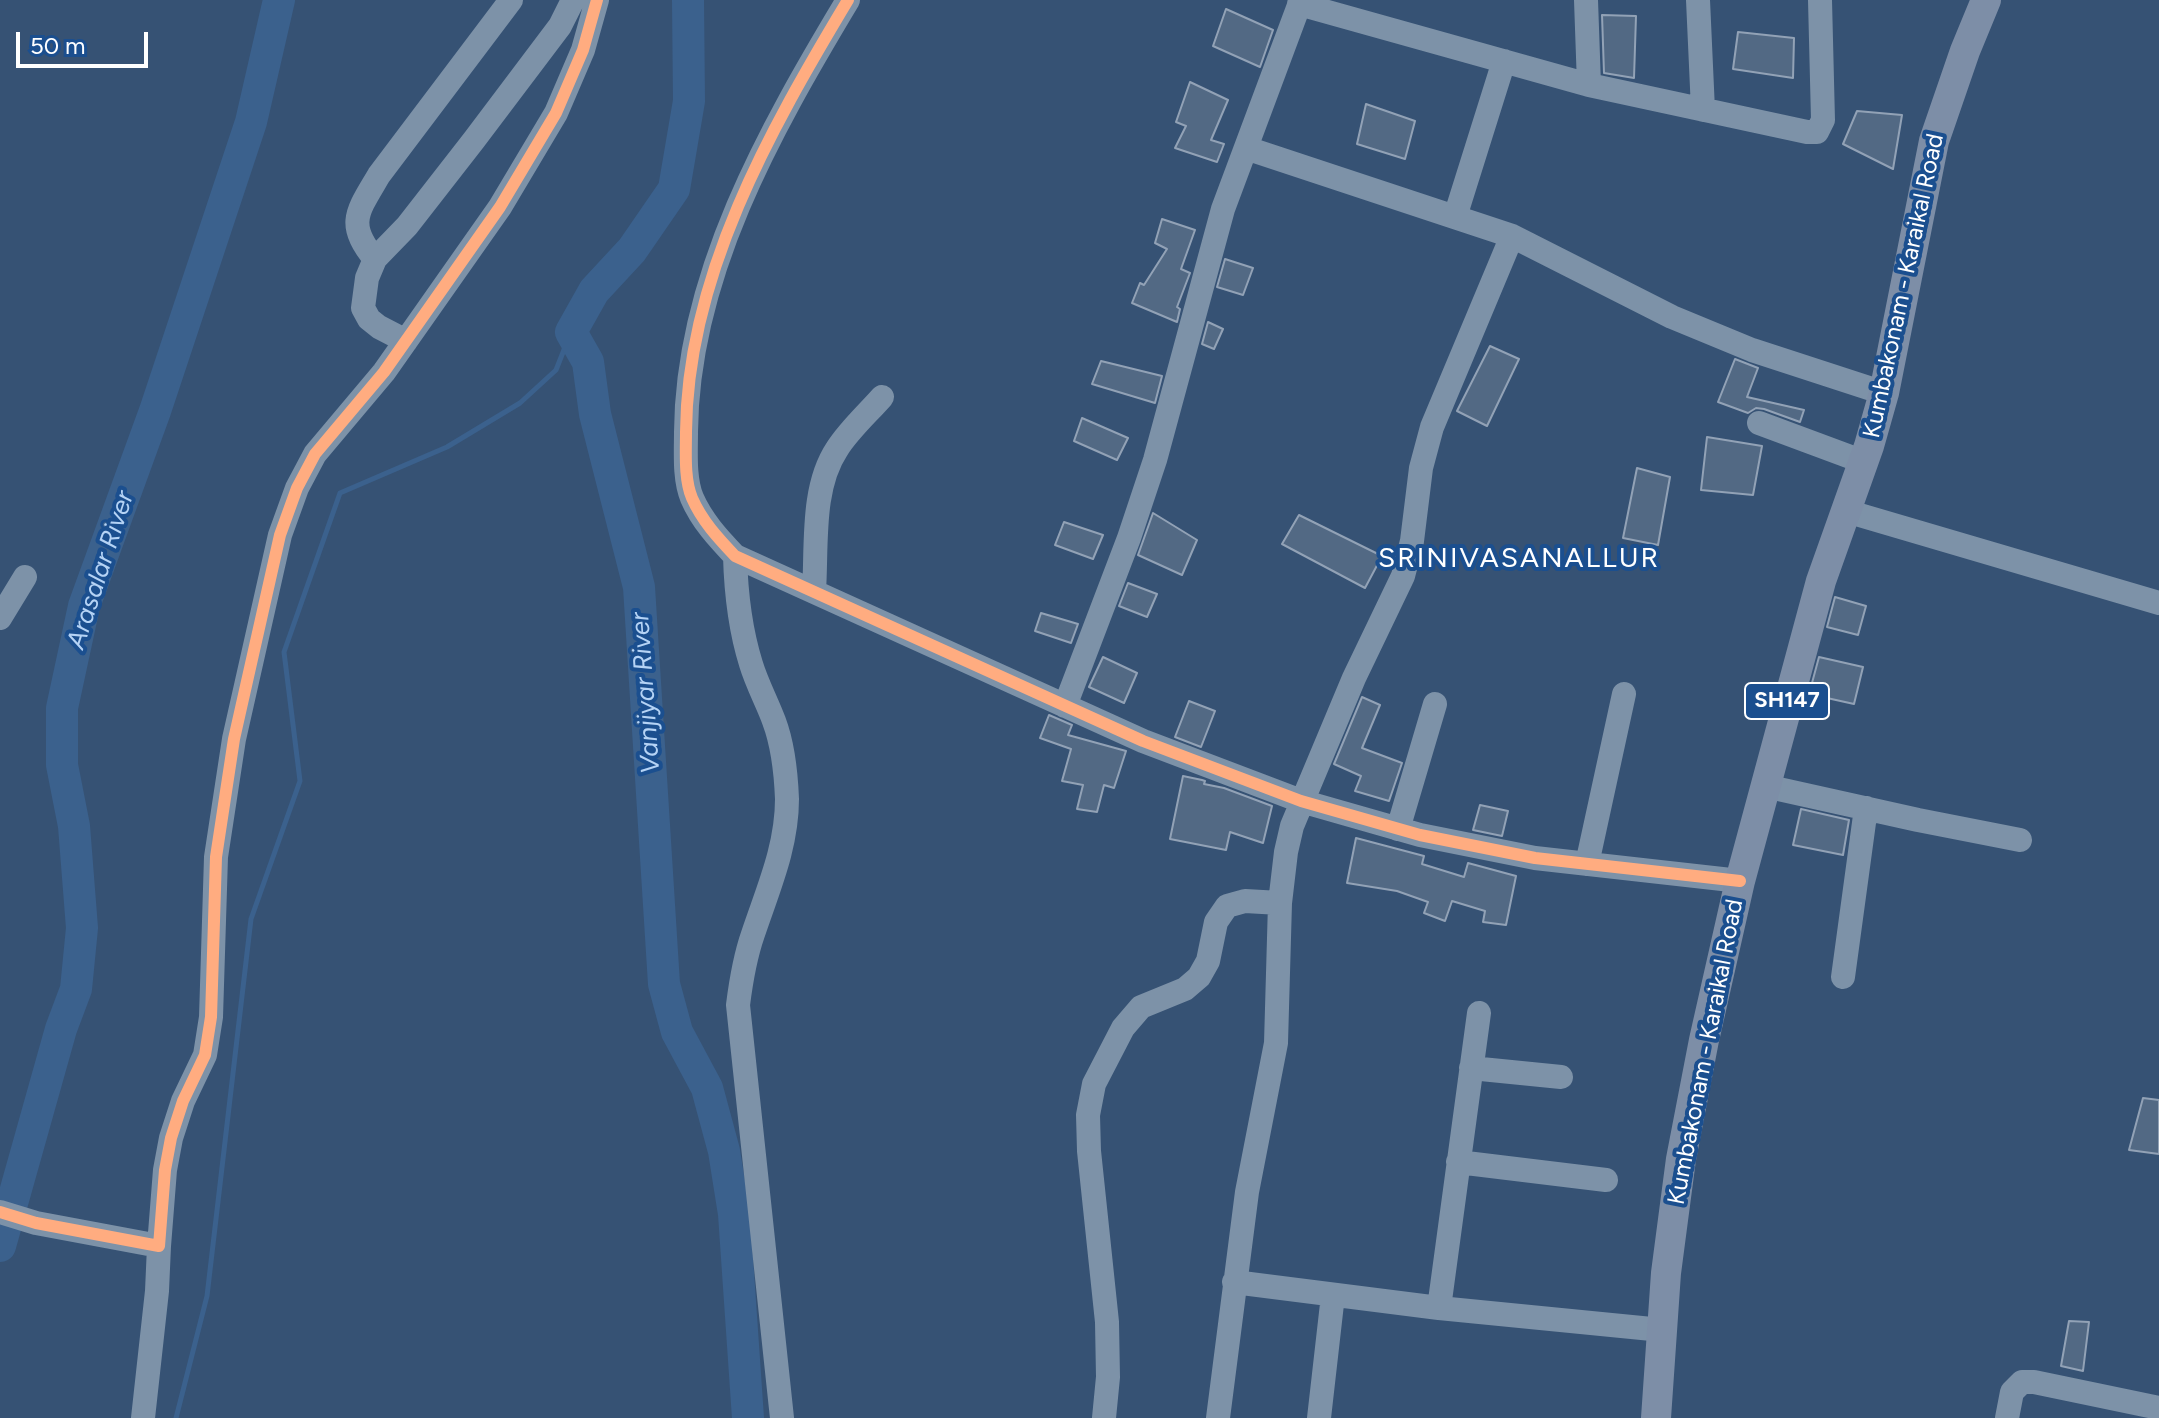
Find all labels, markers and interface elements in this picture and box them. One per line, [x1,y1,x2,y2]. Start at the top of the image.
scale bar [20,16,152,66]
text: 50 m [30,31,86,60]
street label: Kumbakonam - Karaikal Road [1858,131,1950,441]
water label: Arasalar River [61,487,141,653]
district label: SRINIVASANALLUR [1378,542,1660,576]
water label: Vanjiyar River [625,611,667,775]
road number: SH147 [1745,683,1829,719]
street label: Kumbakonam - Karaikal Road [1662,897,1750,1207]

